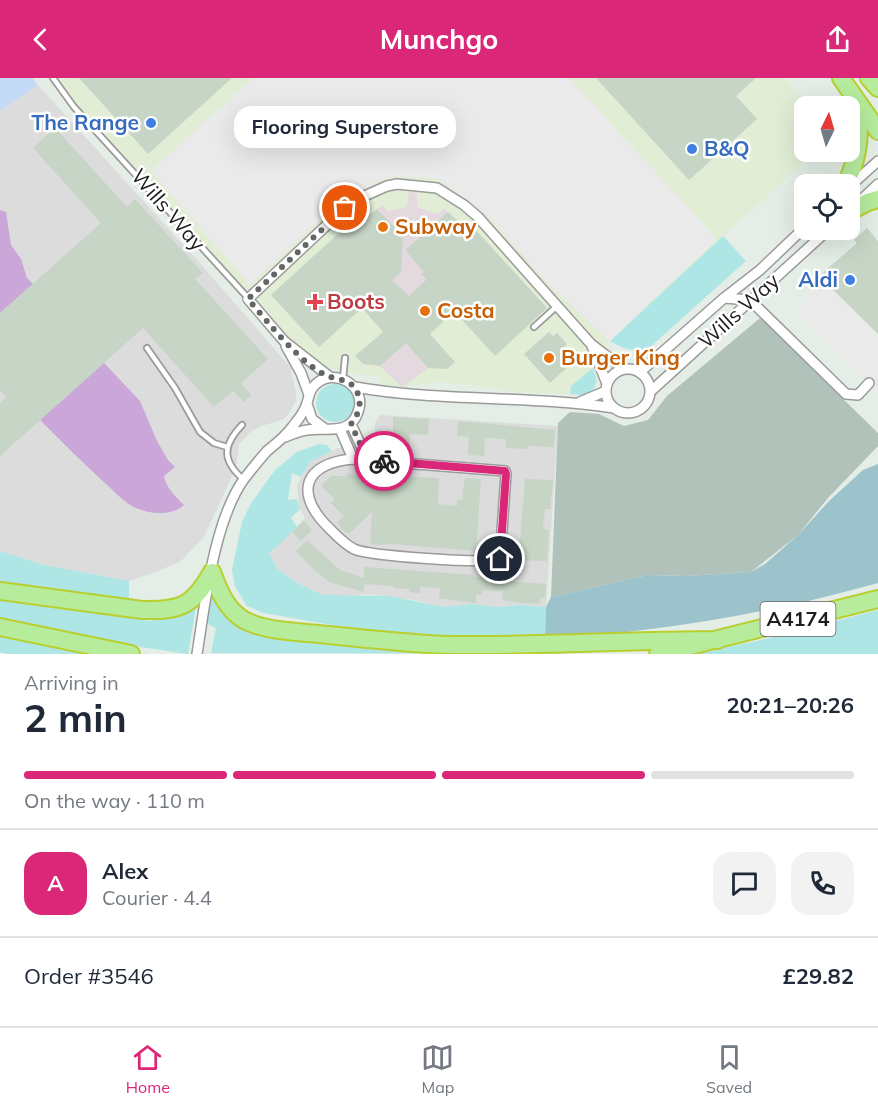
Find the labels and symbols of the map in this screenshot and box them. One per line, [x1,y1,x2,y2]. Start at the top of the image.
north arrow [794,96,860,162]
callout: Flooring Superstore [234,106,456,148]
place label: The Range [31,109,139,135]
marker: The Range [144,116,158,130]
place label: B&Q [704,135,749,161]
marker: B&Q [685,142,699,156]
street label: Wills Way [126,163,211,256]
pin [319,182,370,233]
place label: Subway [395,213,477,239]
marker: Subway [376,220,390,234]
place label: Aldi [798,266,838,292]
street label: Wills Way [692,267,784,353]
marker: Aldi [843,273,857,287]
place label: Boots [327,288,385,314]
marker: Boots [308,295,322,309]
place label: Costa [437,297,494,323]
marker: Costa [418,304,432,318]
place label: Burger King [561,344,680,370]
marker: Burger King [542,351,556,365]
courier [354,431,414,491]
pin [474,533,525,584]
road number: A4174 [760,602,836,636]

